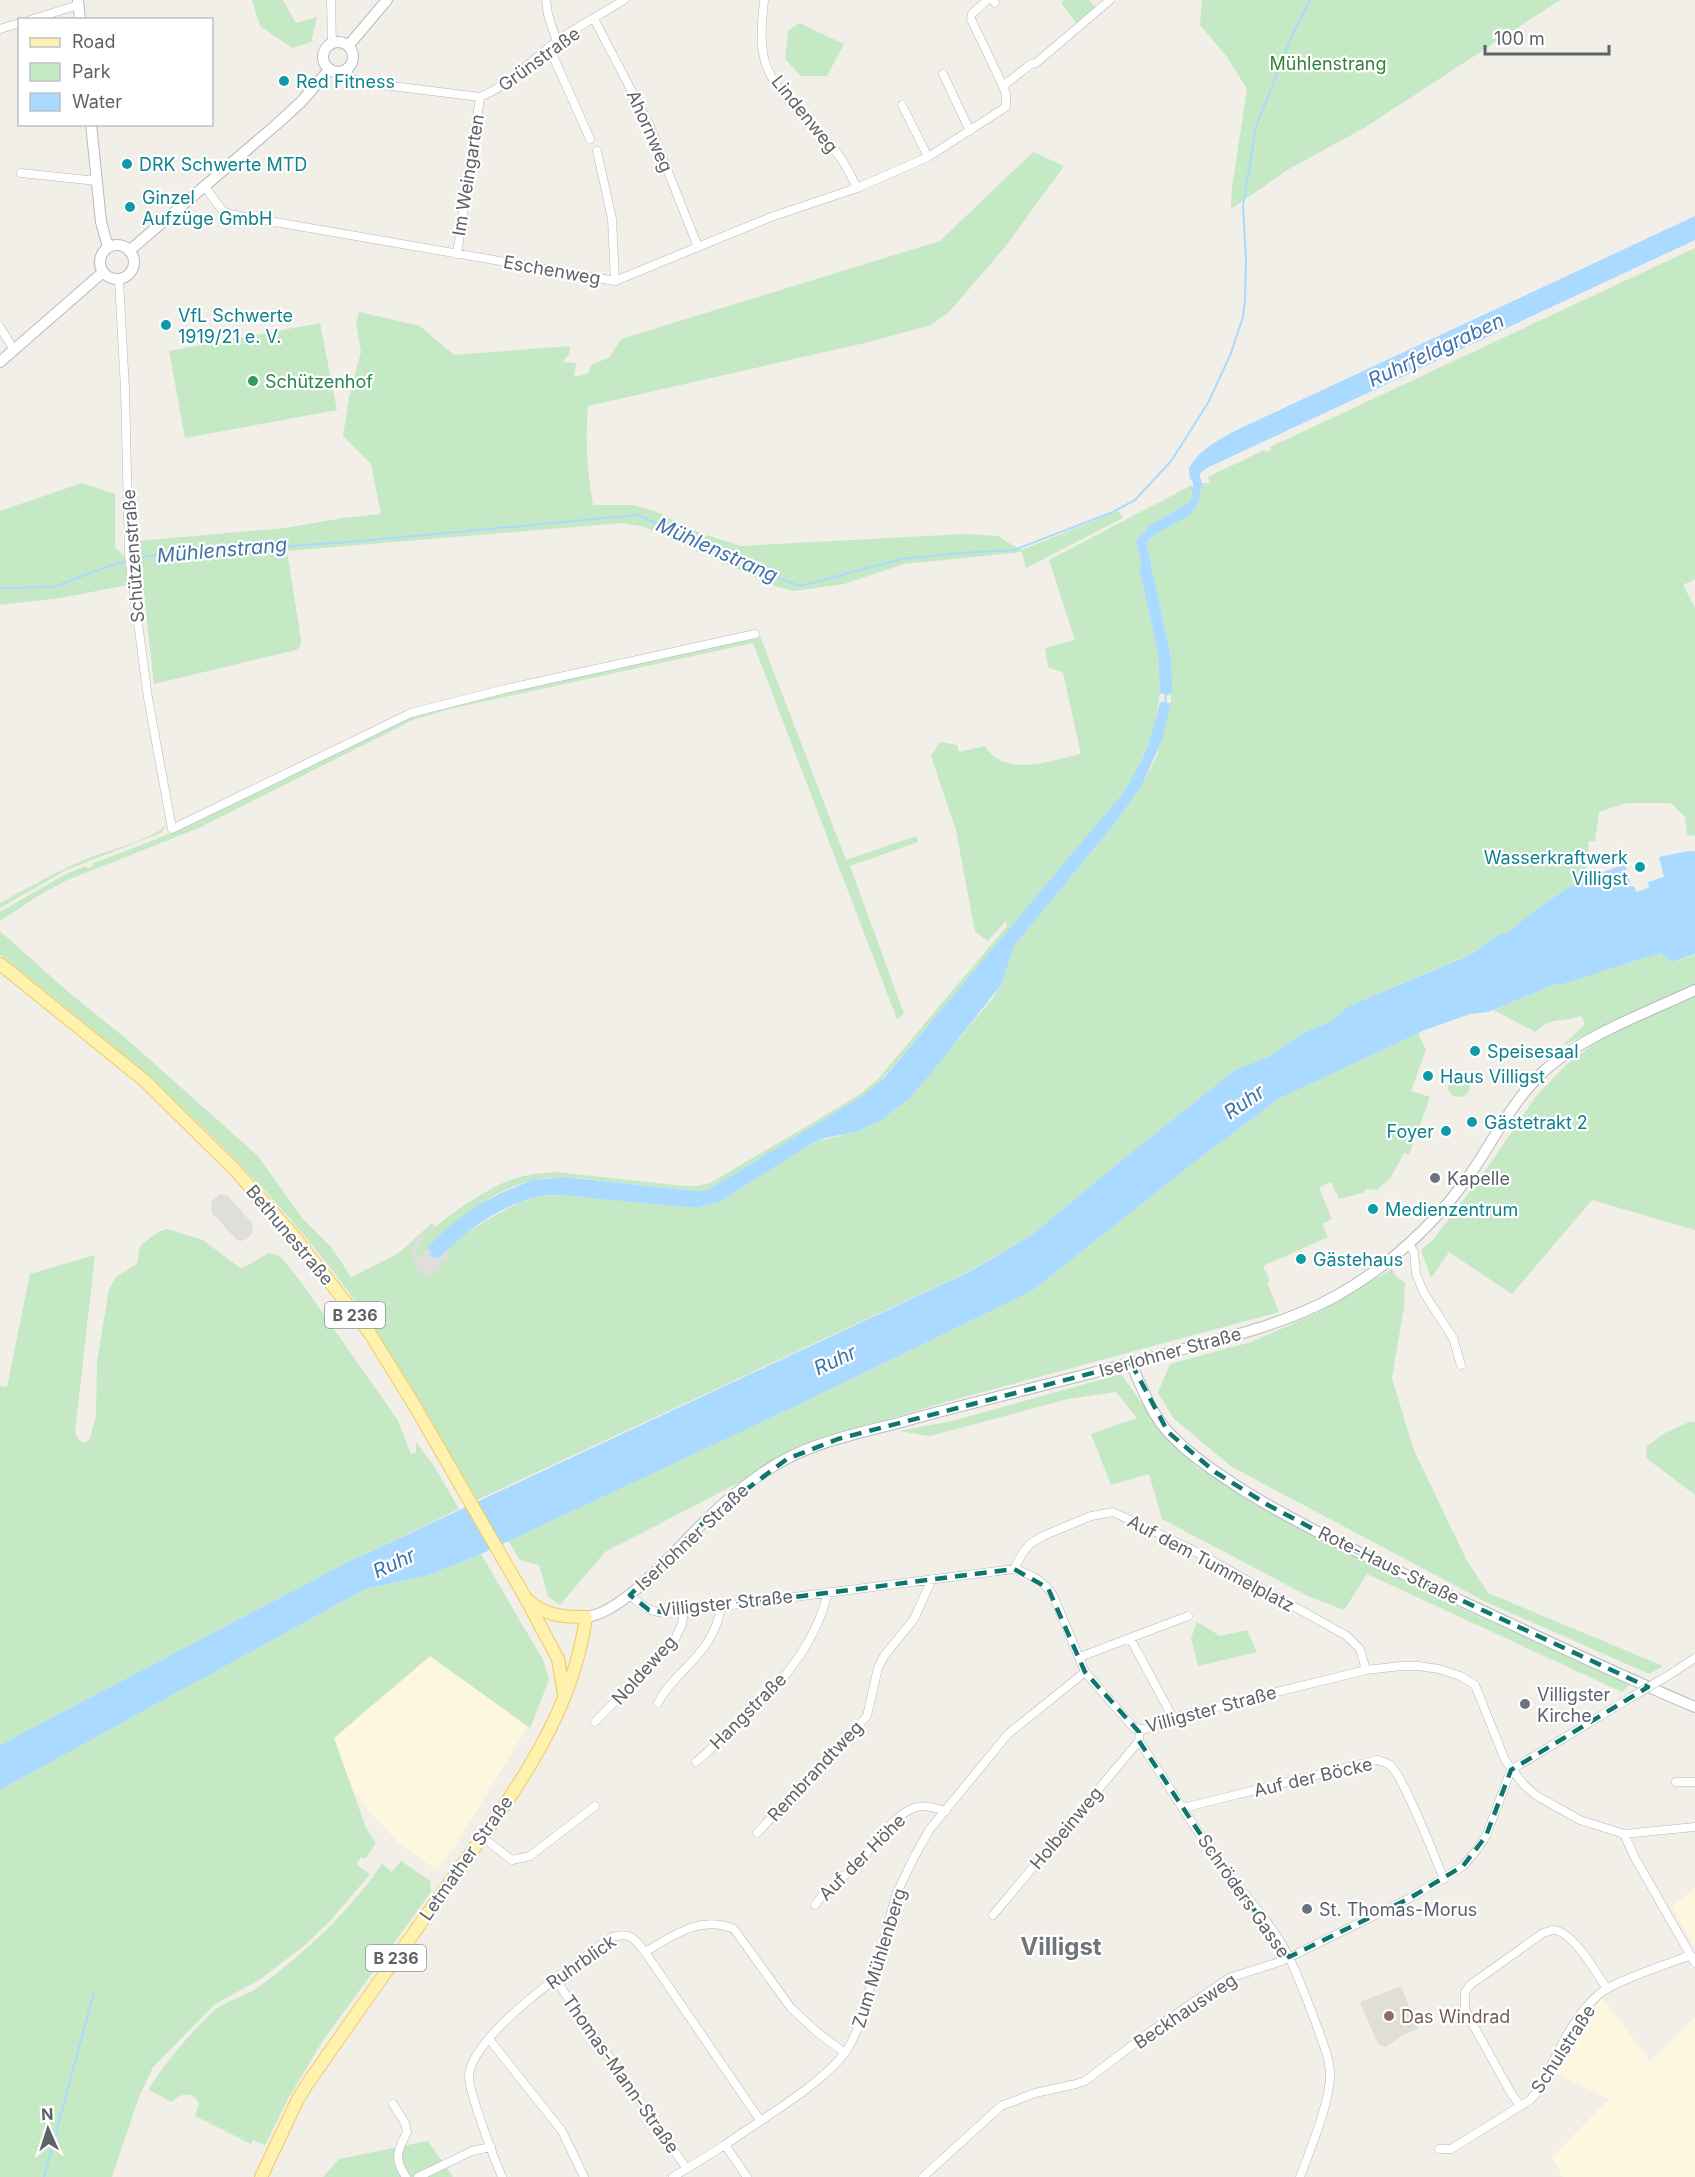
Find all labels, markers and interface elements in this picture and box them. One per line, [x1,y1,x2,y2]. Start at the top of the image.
legend [18,18,213,126]
scale bar [1485,18,1610,56]
street label: Grünstraße [494,22,584,96]
text: 100 m [1494,28,1545,49]
text: Road [72,31,115,52]
park label: Mühlenstrang [1270,53,1386,74]
text: Park [72,61,111,82]
place label: Red Fitness [296,71,395,92]
street label: Lindenweg [767,71,843,157]
marker: Red Fitness [277,74,291,88]
street label: Ahornweg [623,87,677,175]
text: Water [72,91,122,112]
street label: Im Weingarten [448,113,488,237]
place label: DRK Schwerte MTD [139,154,307,175]
marker: DRK Schwerte MTD [120,157,134,171]
place label: Ginzel Aufzüge GmbH [142,187,273,229]
marker: Ginzel Aufzüge GmbH [123,200,137,214]
street label: Eschenweg [502,251,602,289]
place label: VfL Schwerte 1919/21 e. V. [178,305,293,347]
water label: Ruhrfeldgraben [1364,308,1508,392]
marker: VfL Schwerte 1919/21 e. V. [159,318,173,332]
place label: Schützenhof [265,371,373,392]
marker: Schützenhof [246,374,260,388]
street label: Schützenstraße [118,489,148,623]
water label: Mühlenstrang [652,512,782,588]
water label: Mühlenstrang [156,532,288,568]
place label: Wasserkraftwerk Villigst [1484,847,1628,889]
marker: Wasserkraftwerk Villigst [1633,860,1647,874]
place label: Speisesaal [1487,1041,1579,1062]
marker: Speisesaal [1468,1044,1482,1058]
place label: Haus Villigst [1440,1066,1545,1087]
marker: Haus Villigst [1421,1069,1435,1083]
water label: Ruhr [1219,1079,1269,1124]
place label: Gästetrakt 2 [1484,1112,1588,1133]
marker: Gästetrakt 2 [1465,1115,1479,1129]
place label: Foyer [1387,1121,1434,1142]
marker: Foyer [1439,1124,1453,1138]
place label: Kapelle [1447,1168,1510,1189]
marker: Kapelle [1428,1171,1442,1185]
street label: Bethunestraße [242,1181,338,1289]
place label: Medienzentrum [1385,1199,1518,1220]
marker: Medienzentrum [1366,1202,1380,1216]
place label: Gästehaus [1313,1249,1403,1270]
marker: Gästehaus [1294,1252,1308,1266]
road number: B 236 [325,1302,385,1328]
street label: Iserlohner Straße [1096,1323,1244,1381]
water label: Ruhr [810,1340,860,1380]
street label: Iserlohner Straße [631,1479,753,1595]
street label: Auf dem Tummelplatz [1124,1510,1298,1616]
street label: Rote-Haus-Straße [1315,1522,1463,1608]
water label: Ruhr [369,1543,419,1583]
street label: Villigster Straße [658,1586,794,1620]
street label: Noldeweg [607,1631,681,1709]
street label: Hangstraße [706,1669,790,1753]
street label: Villigster Straße [1143,1681,1279,1737]
place label: Villigster Kirche [1537,1684,1611,1726]
marker: Villigster Kirche [1518,1697,1532,1711]
street label: Rembrandtweg [763,1716,867,1826]
street label: Auf der Böcke [1252,1753,1374,1801]
street label: Holbeinweg [1026,1783,1106,1873]
street label: Letmather Straße [415,1792,517,1924]
street label: Auf der Höhe [814,1809,910,1905]
street label: Schröders Gasse [1194,1830,1294,1962]
street label: Zum Mühlenberg [848,1886,910,2030]
place label: St. Thomas-Morus [1319,1899,1477,1920]
marker: St. Thomas-Morus [1300,1902,1314,1916]
street label: Ruhrblick [542,1930,620,1993]
district label: Villigst [1020,1932,1102,1961]
road number: B 236 [366,1945,426,1971]
street label: Beckhausweg [1130,1969,1240,2053]
street label: Thomas-Mann-Straße [558,1991,684,2157]
street label: Schulstraße [1527,2001,1599,2097]
place label: Das Windrad [1401,2006,1510,2027]
marker: Das Windrad [1382,2009,1396,2023]
north arrow [18,2099,78,2159]
text: N [41,2104,54,2124]

